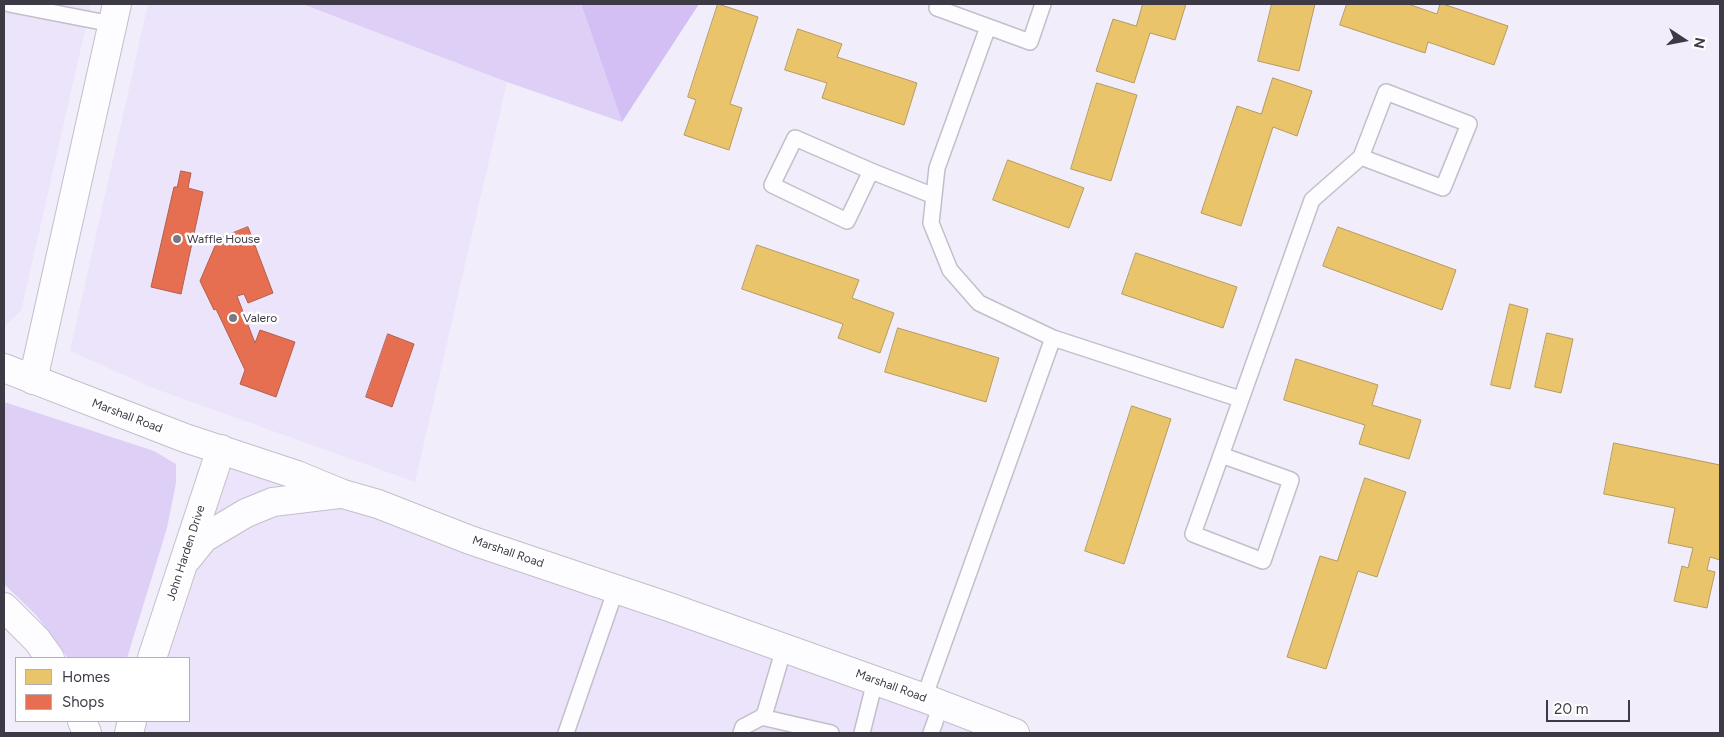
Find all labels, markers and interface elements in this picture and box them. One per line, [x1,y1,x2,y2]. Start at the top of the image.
north arrow [1659,15,1709,65]
text: N [1690,36,1709,50]
place label: Waffle House [187,232,260,246]
marker: Waffle House [171,233,183,245]
place label: Valero [243,311,277,325]
marker: Valero [227,312,239,324]
street label: Marshall Road [90,396,164,436]
street label: John Harden Drive [164,503,208,603]
street label: Marshall Road [470,533,546,571]
legend [15,657,190,722]
street label: Marshall Road [853,666,929,706]
text: Homes [62,668,110,686]
scale bar [1549,690,1633,722]
text: Shops [62,693,104,711]
text: 20 m [1554,700,1588,718]

